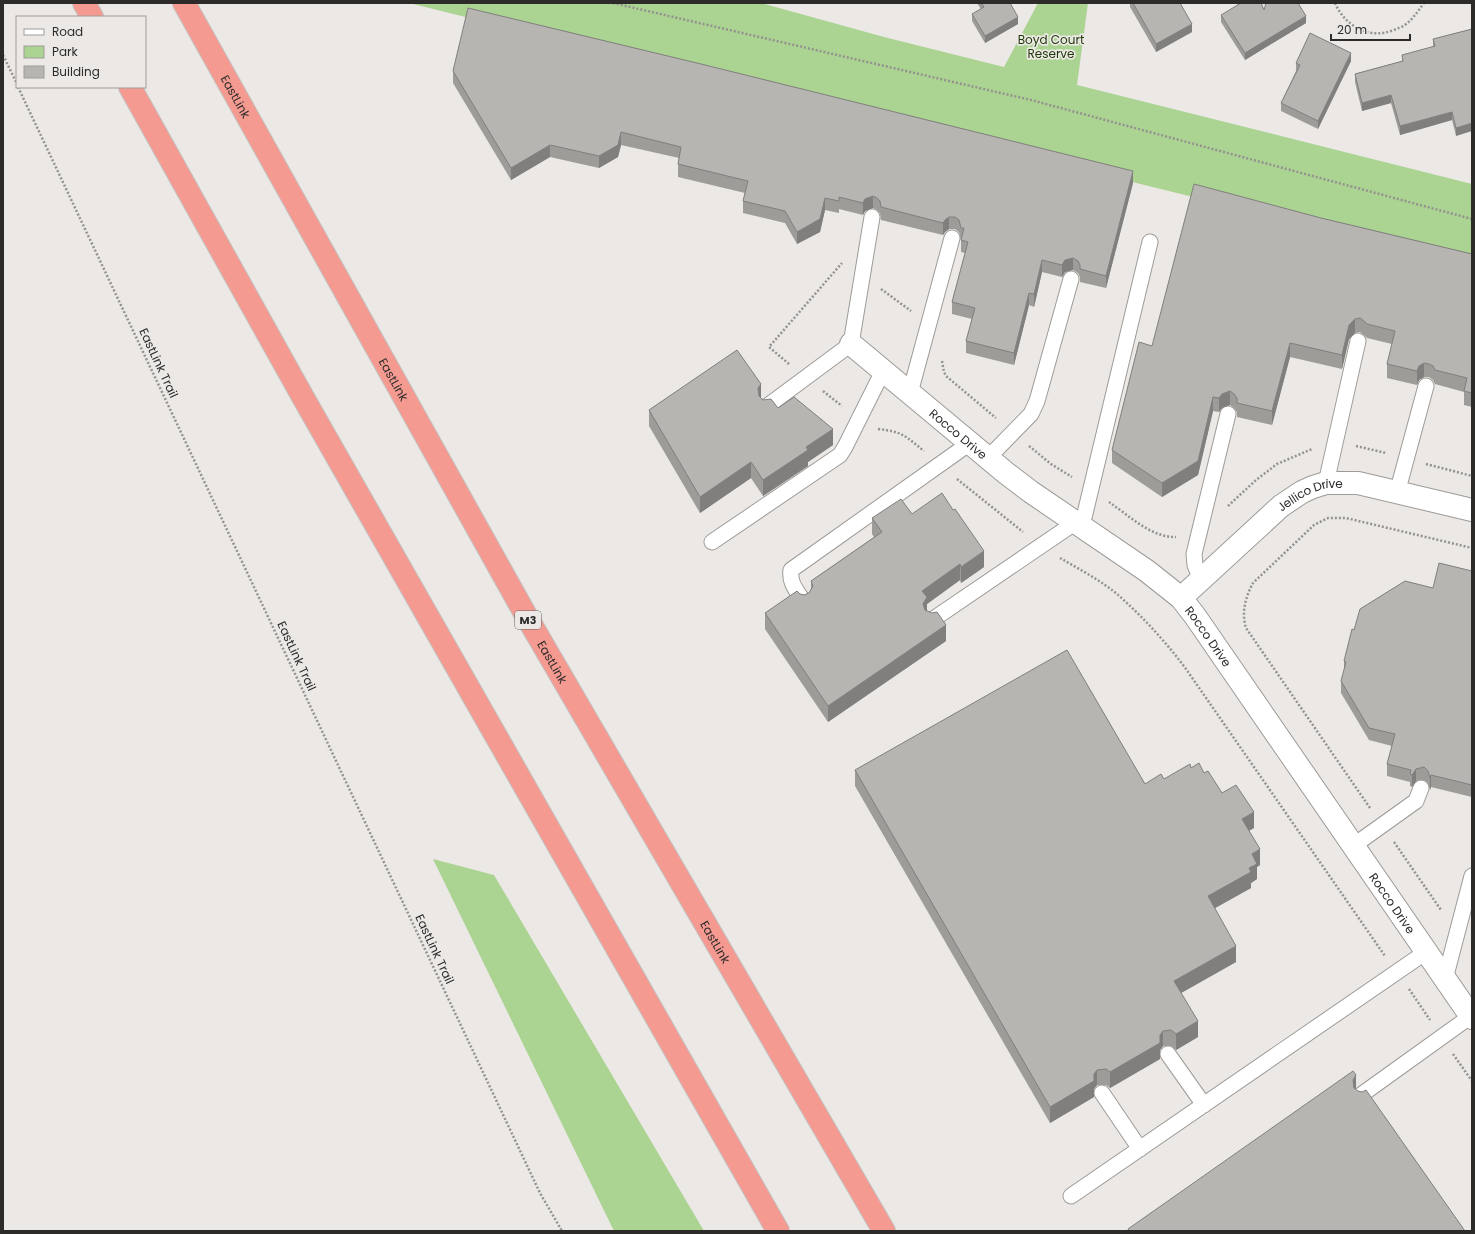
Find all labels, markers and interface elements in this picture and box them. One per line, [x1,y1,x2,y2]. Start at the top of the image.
legend [16,16,146,88]
scale bar [1331,16,1410,42]
text: 20 m [1337,21,1367,38]
text: Road [52,23,83,40]
park label: Boyd Court Reserve [1018,31,1084,62]
text: Park [52,43,79,60]
text: Building [52,63,100,80]
street label: EastLink [217,72,255,122]
street label: EastLink Trail [135,325,183,401]
street label: EastLink [375,355,413,405]
street label: Rocco Drive [926,404,991,463]
street label: Jellico Drive [1273,475,1343,515]
street label: Rocco Drive [1182,602,1236,670]
road number: M3 [515,611,541,629]
street label: EastLink Trail [273,618,321,694]
street label: EastLink [534,637,572,687]
street label: Rocco Drive [1366,869,1420,937]
street label: EastLink Trail [411,911,459,987]
street label: EastLink [697,917,735,967]

